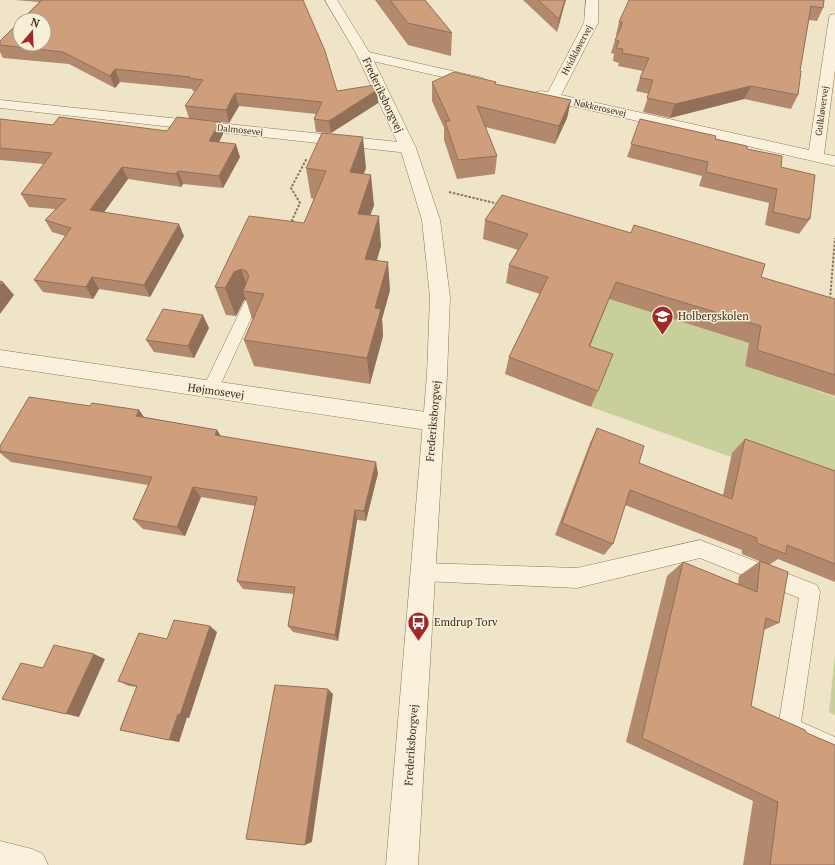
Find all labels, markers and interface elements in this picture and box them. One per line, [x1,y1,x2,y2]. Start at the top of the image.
north arrow [12,12,52,52]
text: N [29,15,42,31]
street label: Hvidkløvervej [559,23,595,77]
street label: Frederiksborgvej [359,55,407,135]
street label: Gulkløvervej [813,85,831,137]
street label: Nøkkerosevej [573,96,627,120]
street label: Dalmosevej [216,122,264,138]
school or university icon: Holbergskolen [650,303,676,336]
place label: Holbergskolen [678,309,749,323]
street label: Højmosevej [187,380,245,402]
street label: Frederiksborgvej [422,380,444,462]
bus stop icon: Emdrup Torv [405,609,431,642]
place label: Emdrup Torv [434,615,498,629]
street label: Frederiksborgvej [401,704,421,786]

